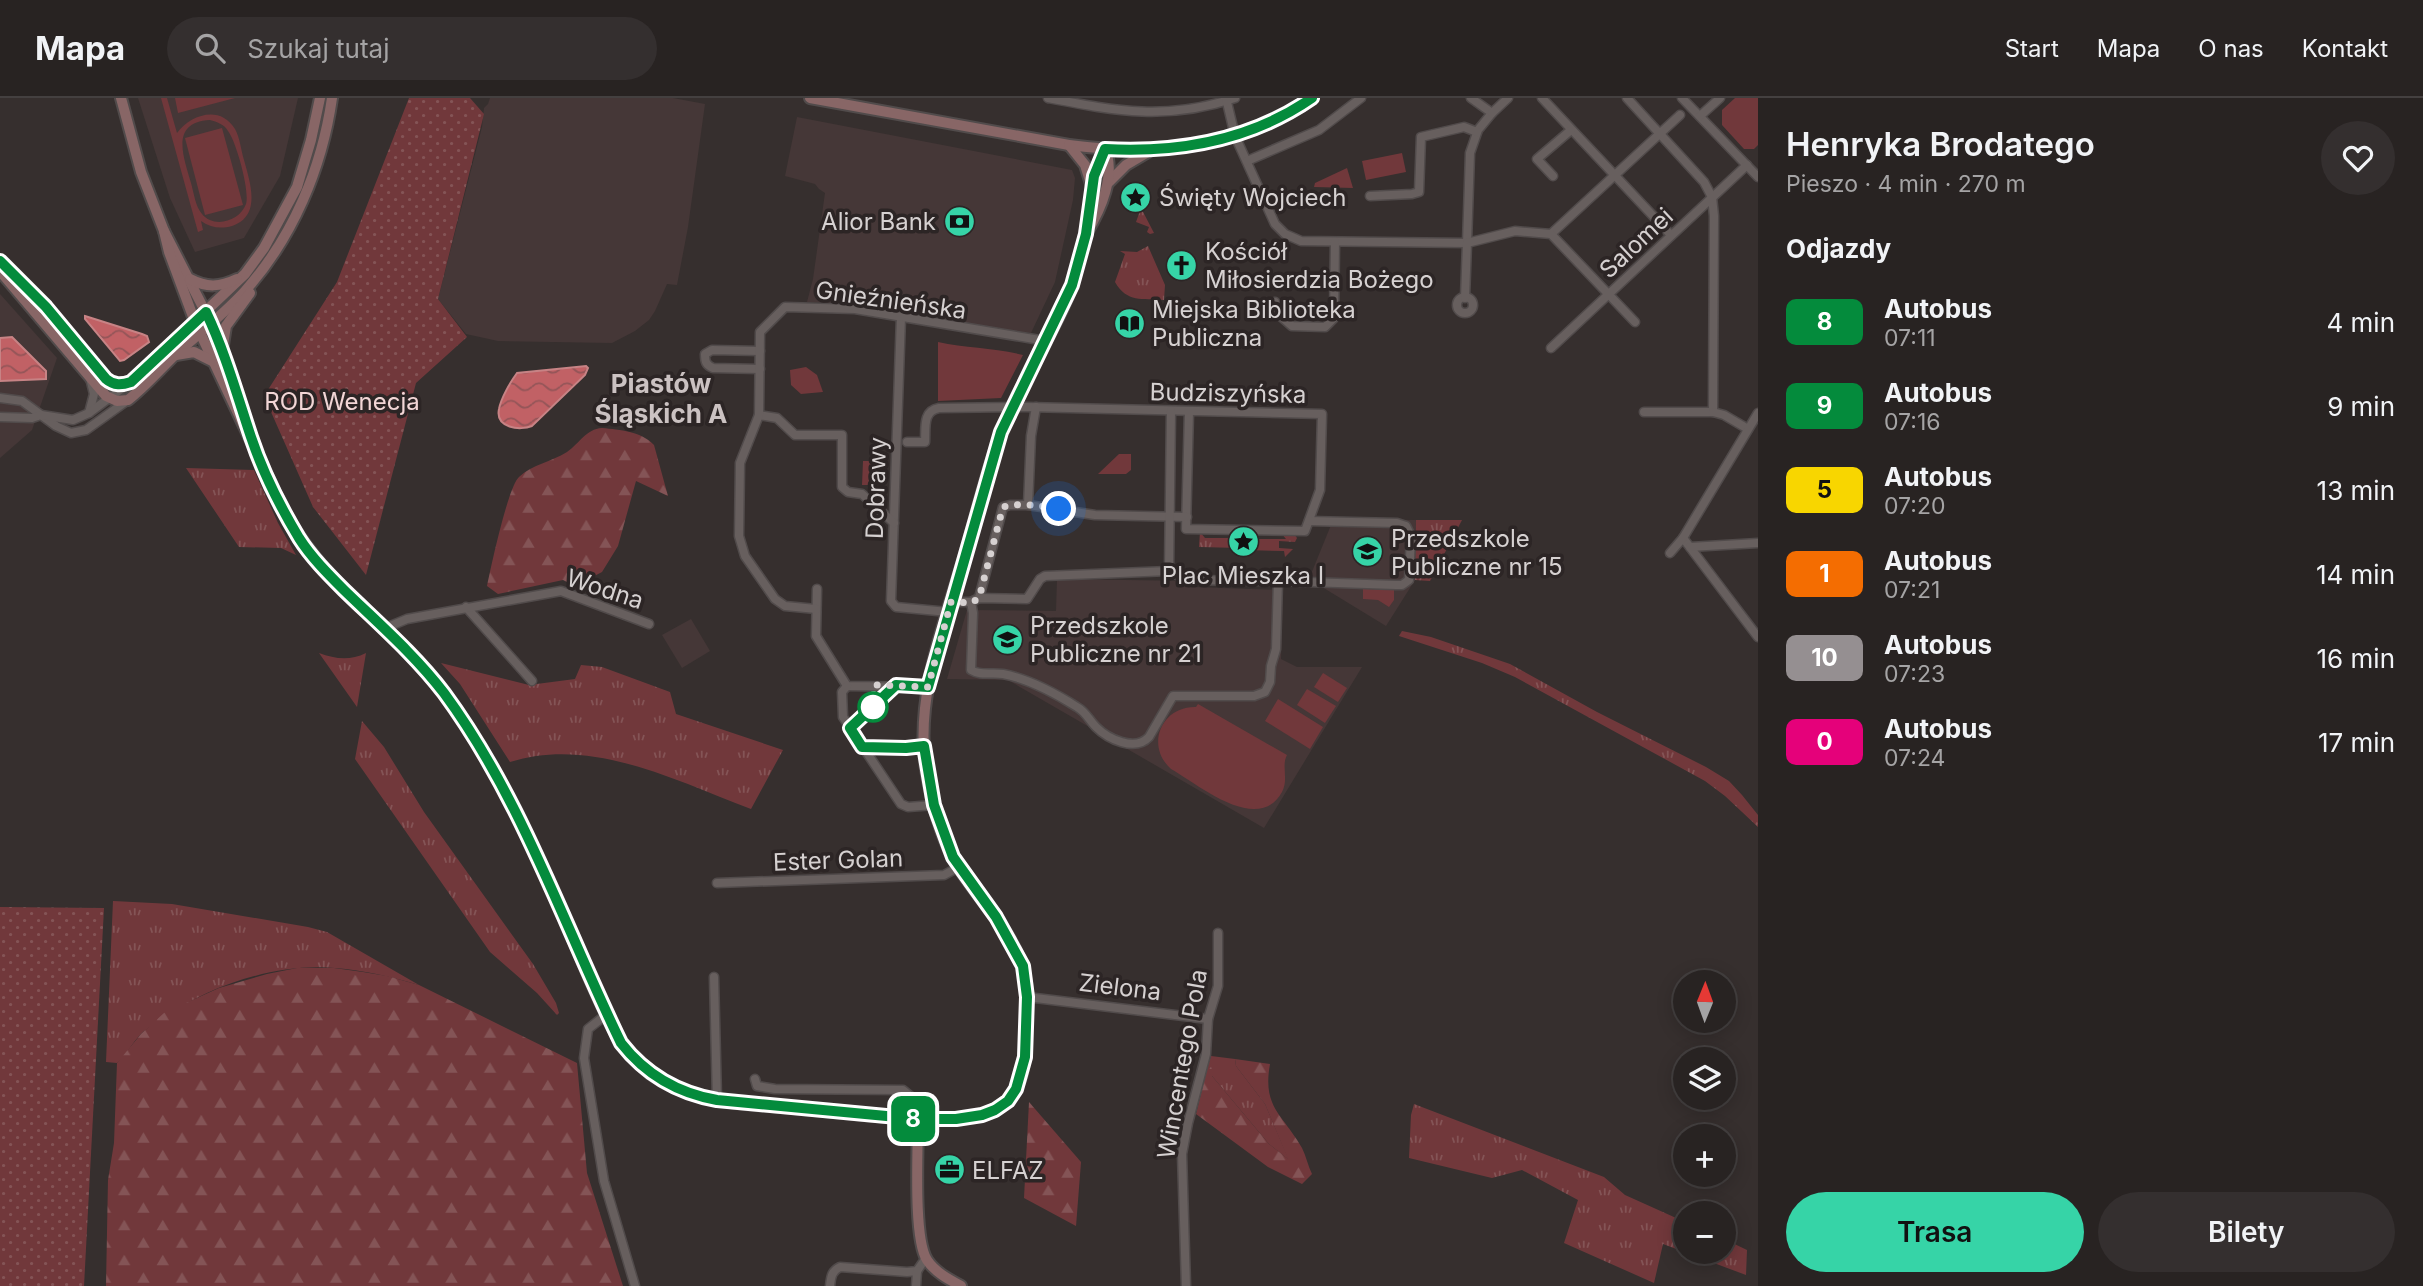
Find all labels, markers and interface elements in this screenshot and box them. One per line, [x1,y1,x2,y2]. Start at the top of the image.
search box [167,17,657,80]
text: Mapa [35,28,125,68]
icon: search [191,29,229,67]
text: Szukaj tutaj [247,33,390,64]
text: Start [2005,34,2059,63]
text: Mapa [2097,34,2160,63]
text: O nas [2198,34,2264,63]
text: Kontakt [2302,34,2388,63]
button: heart [2321,121,2395,195]
text: Henryka Brodatego [1786,124,2095,164]
text: Pieszo · 4 min · 270 m [1786,170,2026,198]
place icon: Święty Wojciech [1119,180,1153,214]
place label: Święty Wojciech [1159,183,1346,212]
street label: Salomei [1593,202,1679,284]
bank icon: Alior Bank [942,204,976,238]
place label: Alior Bank [821,207,936,236]
text: Odjazdy [1786,233,1891,264]
place label: Kościół Miłosierdzia Bożego [1205,237,1434,294]
church icon: Kościół Miłosierdzia Bożego [1165,248,1199,282]
street label: Gnieźnieńska [814,275,968,325]
text: Autobus [1884,293,1992,324]
place label: Miejska Biblioteka Publiczna [1152,295,1356,352]
library icon: Miejska Biblioteka Publiczna [1112,306,1146,340]
text: 8 [1817,307,1832,336]
text: 4 min [2326,307,2395,338]
text: 07:11 [1884,324,1936,352]
district label: Piastów Śląskich A [595,368,727,429]
street label: Budziszyńska [1149,377,1307,409]
text: Autobus [1884,377,1992,408]
park label: ROD Wenecja [264,387,420,416]
text: 9 [1817,391,1832,420]
text: 9 min [2327,391,2395,422]
text: 07:16 [1884,408,1941,436]
street label: Dobrawy [860,437,892,539]
text: Autobus [1884,461,1992,492]
text: 5 [1817,475,1832,504]
text: 13 min [2317,475,2395,506]
your location [1041,491,1076,526]
text: 07:20 [1884,492,1945,520]
place icon: Plac Mieszka I [1226,524,1260,558]
place label: Przedszkole Publiczne nr 15 [1391,524,1563,581]
school or university icon: Przedszkole Publiczne nr 15 [1351,535,1385,569]
text: Autobus [1884,545,1992,576]
text: 1 [1819,559,1830,588]
text: 14 min [2316,559,2395,590]
place label: Plac Mieszka I [1162,561,1324,590]
street label: Wodna [563,563,647,615]
text: 07:21 [1884,576,1940,604]
place label: Przedszkole Publiczne nr 21 [1030,611,1202,668]
school or university icon: Przedszkole Publiczne nr 21 [990,622,1024,656]
text: Autobus [1884,629,1992,660]
text: 10 [1811,643,1838,672]
text: 16 min [2317,643,2395,674]
text: 07:23 [1884,660,1945,688]
unlabelled marker [858,692,888,722]
text: Autobus [1884,713,1992,744]
text: 0 [1816,727,1833,756]
text: 17 min [2318,727,2395,758]
text: 07:24 [1884,744,1945,772]
street label: Ester Golan [772,843,904,877]
street label: Wincentego Pola [1151,967,1213,1161]
street label: Zielona [1077,968,1163,1006]
north arrow [1673,970,1736,1032]
map controls [1673,970,1736,1264]
button: layers [1673,1047,1736,1110]
line badge: 8 [890,1096,936,1142]
text: 8 [905,1104,921,1133]
button: + [1673,1124,1736,1187]
office icon: ELFAZ [932,1153,966,1187]
place label: ELFAZ [972,1156,1044,1185]
button: Trasa [1786,1192,2084,1272]
button: Bilety [2098,1192,2395,1272]
button: − [1673,1201,1736,1264]

